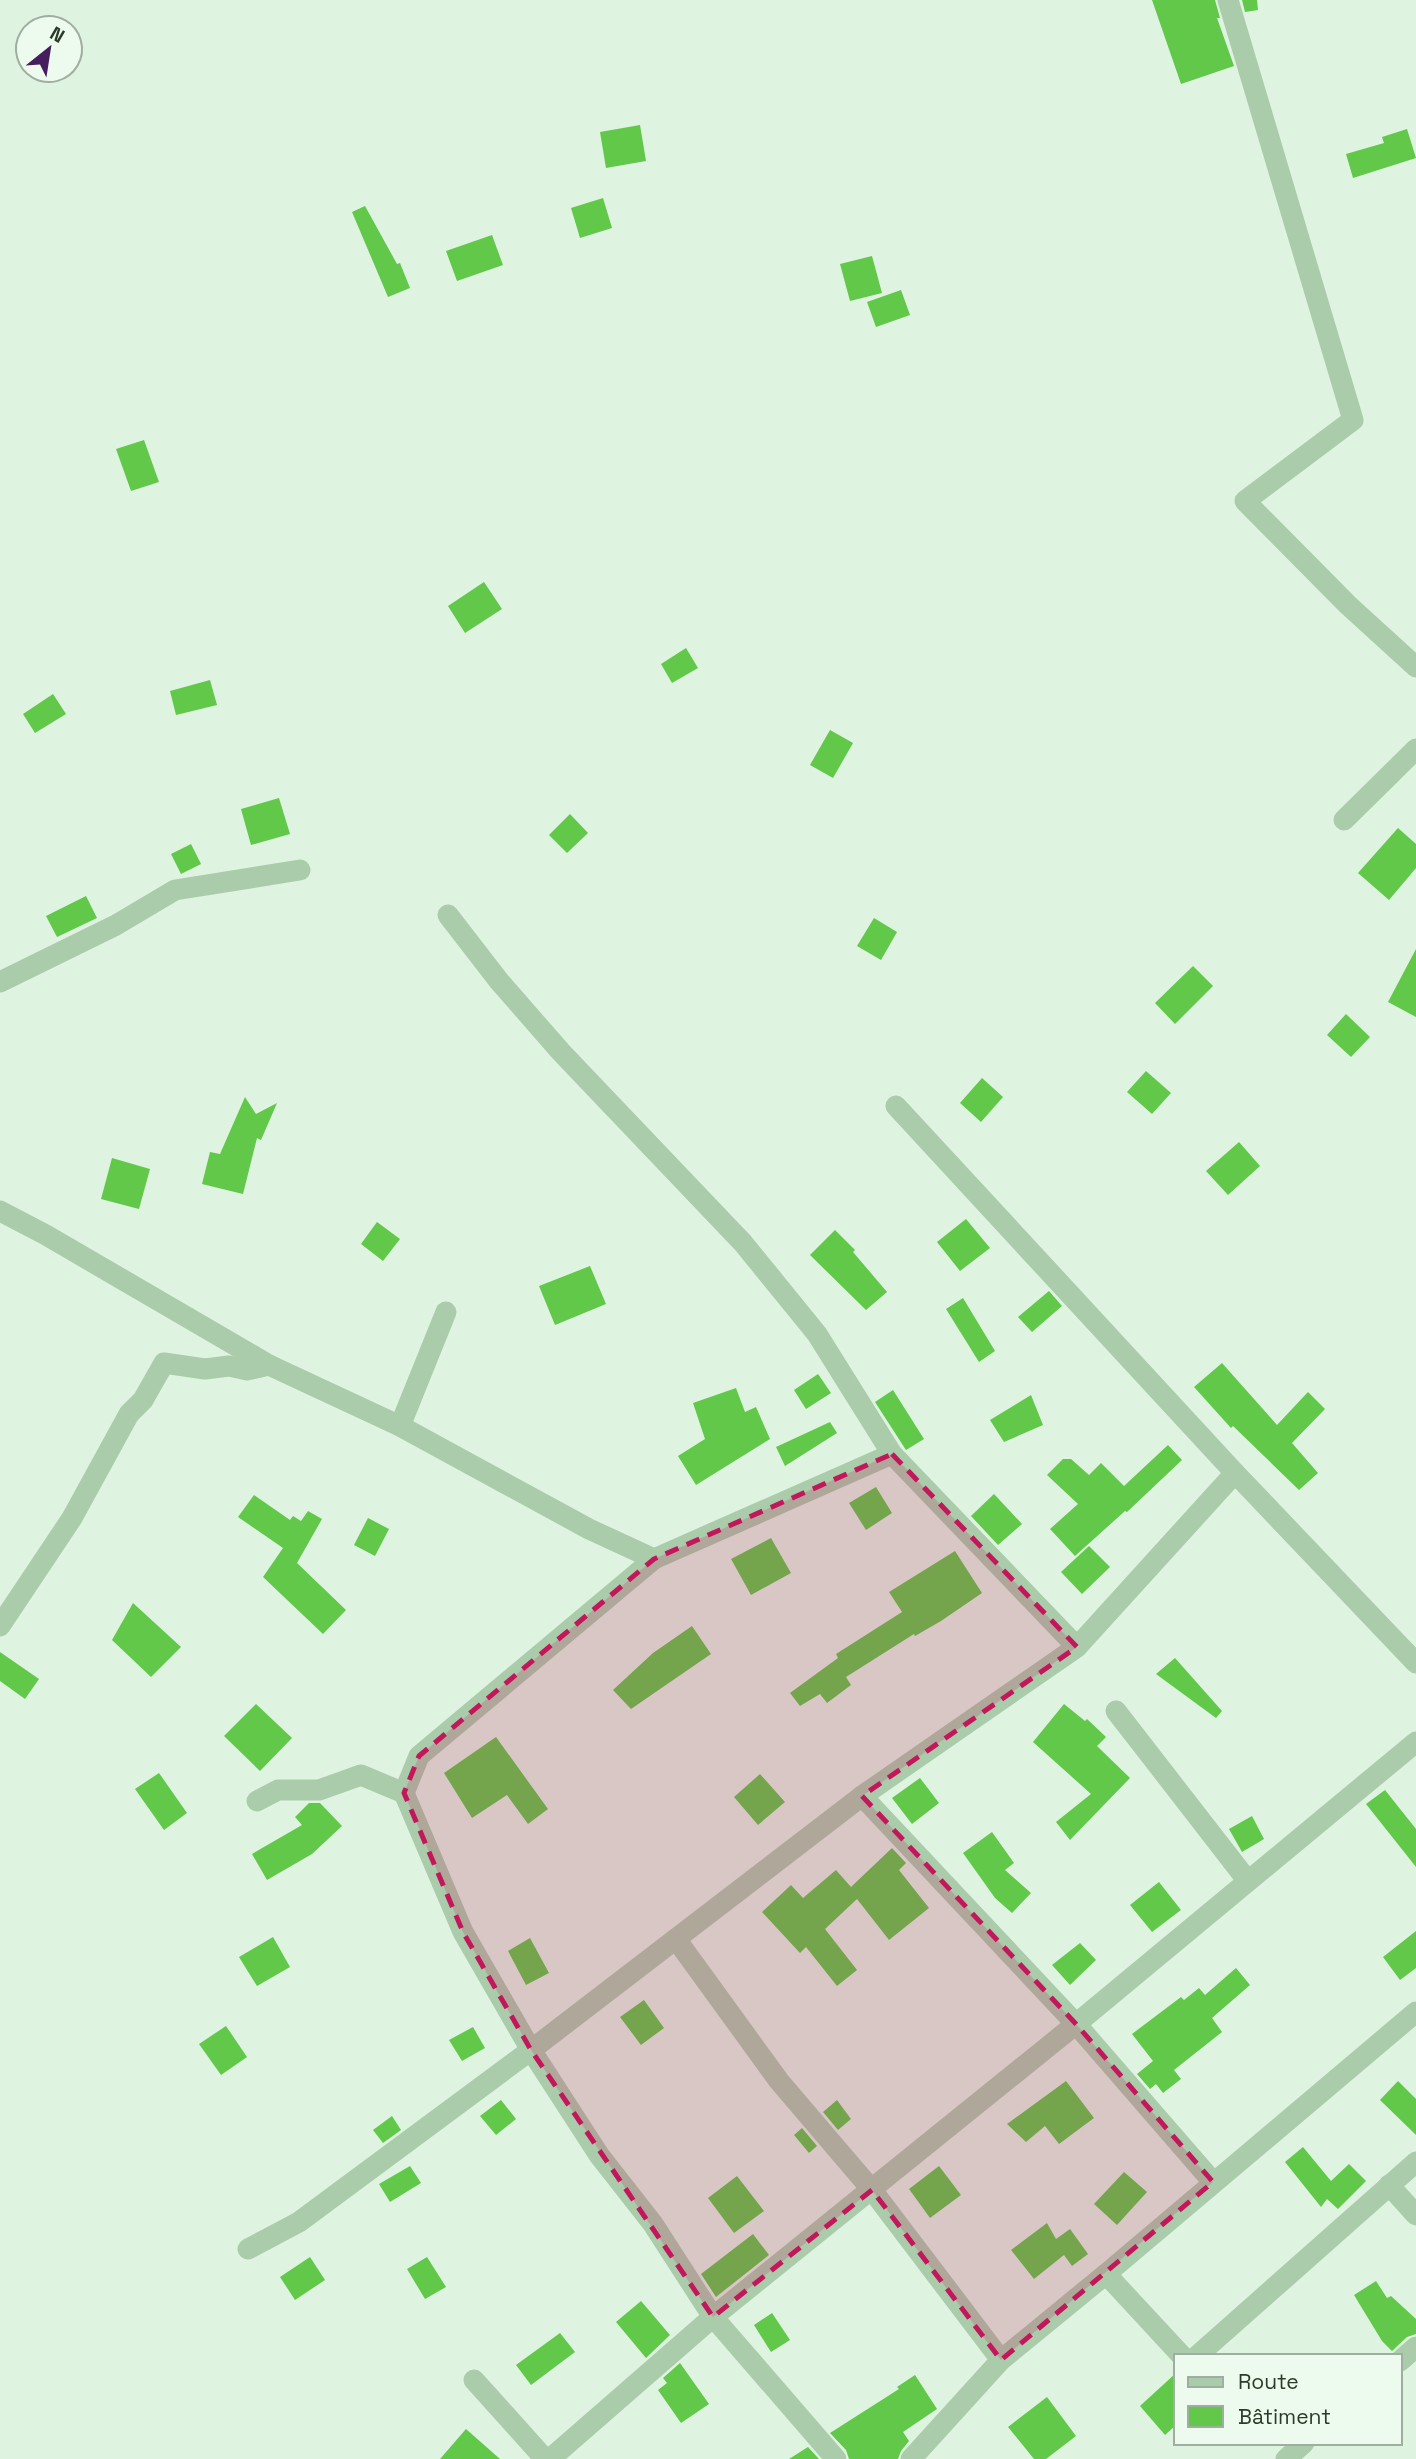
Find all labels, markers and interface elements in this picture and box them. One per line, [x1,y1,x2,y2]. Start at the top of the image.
north arrow [14,14,84,84]
text: N [45,21,69,49]
legend [1174,2354,1402,2445]
text: Route [1238,2368,1299,2395]
text: Bâtiment [1238,2403,1331,2430]

